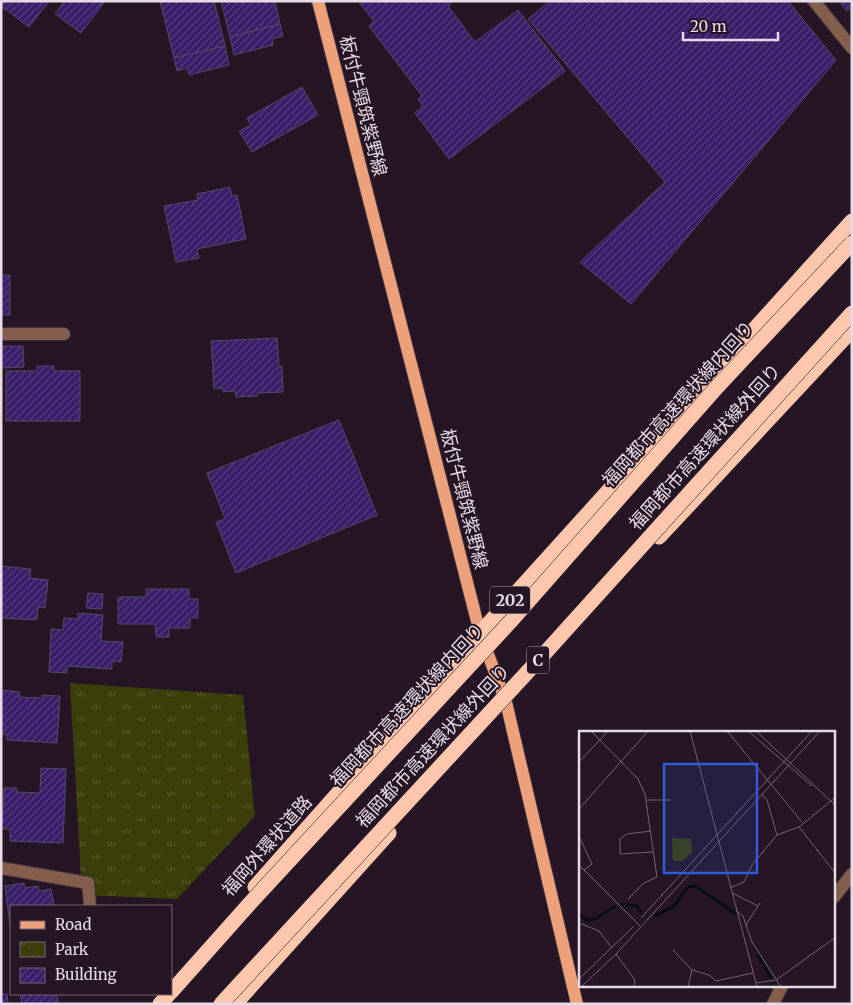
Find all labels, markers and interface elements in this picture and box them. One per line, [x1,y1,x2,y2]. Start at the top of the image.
scale bar [683,10,778,42]
text: 20 m [690,17,727,36]
street label: 板付牛頸筑紫野線 [335,33,392,179]
street label: 福岡都市高速環状線内回り [597,316,758,492]
street label: 福岡都市高速環状線外回り [624,359,785,535]
street label: 板付牛頸筑紫野線 [436,426,493,572]
road number: 202 [490,586,530,614]
street label: 福岡都市高速環状線内回り [325,618,489,791]
road number: C [527,646,549,674]
street label: 福岡都市高速環状線外回り [351,659,515,832]
inset map [579,731,836,988]
street label: 福岡外環状道路 [217,791,317,901]
legend [10,905,172,995]
text: Road [55,915,91,934]
text: Park [55,940,89,959]
text: Building [55,965,117,984]

